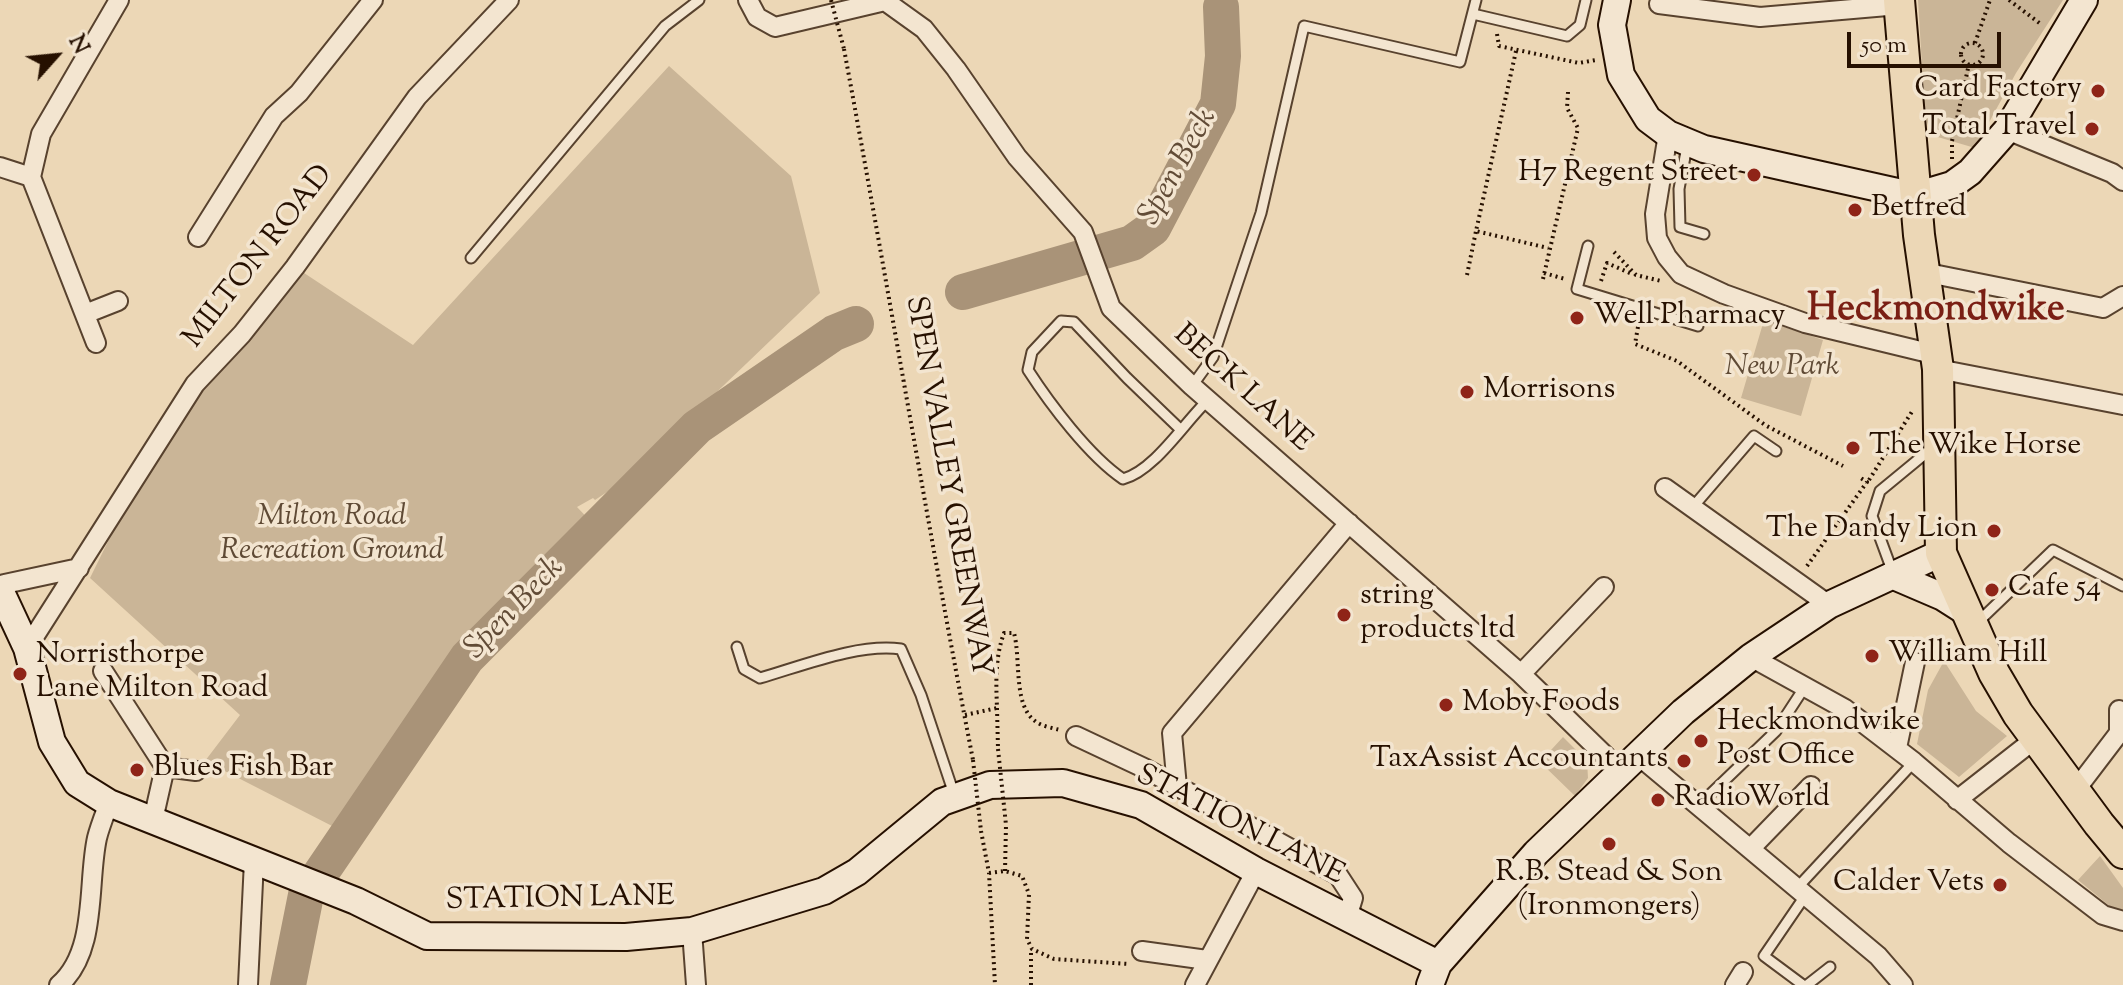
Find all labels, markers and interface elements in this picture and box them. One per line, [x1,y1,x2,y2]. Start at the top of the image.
north arrow [16,16,96,96]
scale bar [1851,16,2005,66]
text: 50 m [1861,29,1907,63]
text: N [59,30,96,60]
place label: Card Factory [1914,73,2082,109]
marker: Card Factory [2089,82,2107,100]
water label: Spen Beck [1132,103,1228,233]
place label: Total Travel [1922,111,2076,147]
marker: Total Travel [2083,120,2101,138]
place label: H7 Regent Street [1518,157,1738,193]
street label: MILTON ROAD [177,159,343,357]
marker: H7 Regent Street [1745,166,1763,184]
place label: Betfred [1871,192,1967,228]
marker: Betfred [1846,201,1864,219]
district label: Heckmondwike [1807,290,2065,336]
street label: SPEN VALLEY GREENWAY [895,294,997,680]
place label: Well Pharmacy [1593,300,1785,336]
marker: Well Pharmacy [1568,309,1586,327]
street label: BECK LANE [1164,318,1318,462]
park label: New Park [1725,351,1839,387]
place label: Morrisons [1483,374,1615,410]
marker: Morrisons [1458,383,1476,401]
place label: The Wike Horse [1869,430,2081,466]
marker: The Wike Horse [1844,439,1862,457]
park label: Milton Road Recreation Ground [220,501,444,572]
place label: The Dandy Lion [1766,513,1978,549]
marker: The Dandy Lion [1985,522,2003,540]
water label: Spen Beck [458,551,574,669]
place label: Cafe 54 [2008,572,2101,608]
place label: string products ltd [1360,580,1515,650]
marker: Cafe 54 [1983,581,2001,599]
marker: string products ltd [1335,606,1353,624]
place label: William Hill [1888,638,2047,674]
place label: Norristhorpe Lane Milton Road [36,639,268,710]
marker: William Hill [1863,647,1881,665]
marker: Norristhorpe Lane Milton Road [11,665,29,683]
place label: Moby Foods [1462,687,1620,723]
marker: Moby Foods [1437,696,1455,714]
place label: Heckmondwike Post Office [1717,706,1920,776]
marker: Heckmondwike Post Office [1692,732,1710,750]
place label: TaxAssist Accountants [1370,743,1668,779]
place label: Blues Fish Bar [153,752,333,788]
marker: TaxAssist Accountants [1675,752,1693,770]
street label: STATION LANE [1129,759,1349,895]
marker: Blues Fish Bar [128,761,146,779]
place label: RadioWorld [1674,782,1830,818]
marker: RadioWorld [1649,791,1667,809]
marker: R.B. Stead & Son (Ironmongers) [1600,835,1618,853]
place label: R.B. Stead & Son (Ironmongers) [1496,857,1722,928]
place label: Calder Vets [1833,867,1984,903]
marker: Calder Vets [1991,876,2009,894]
street label: STATION LANE [445,881,675,921]

